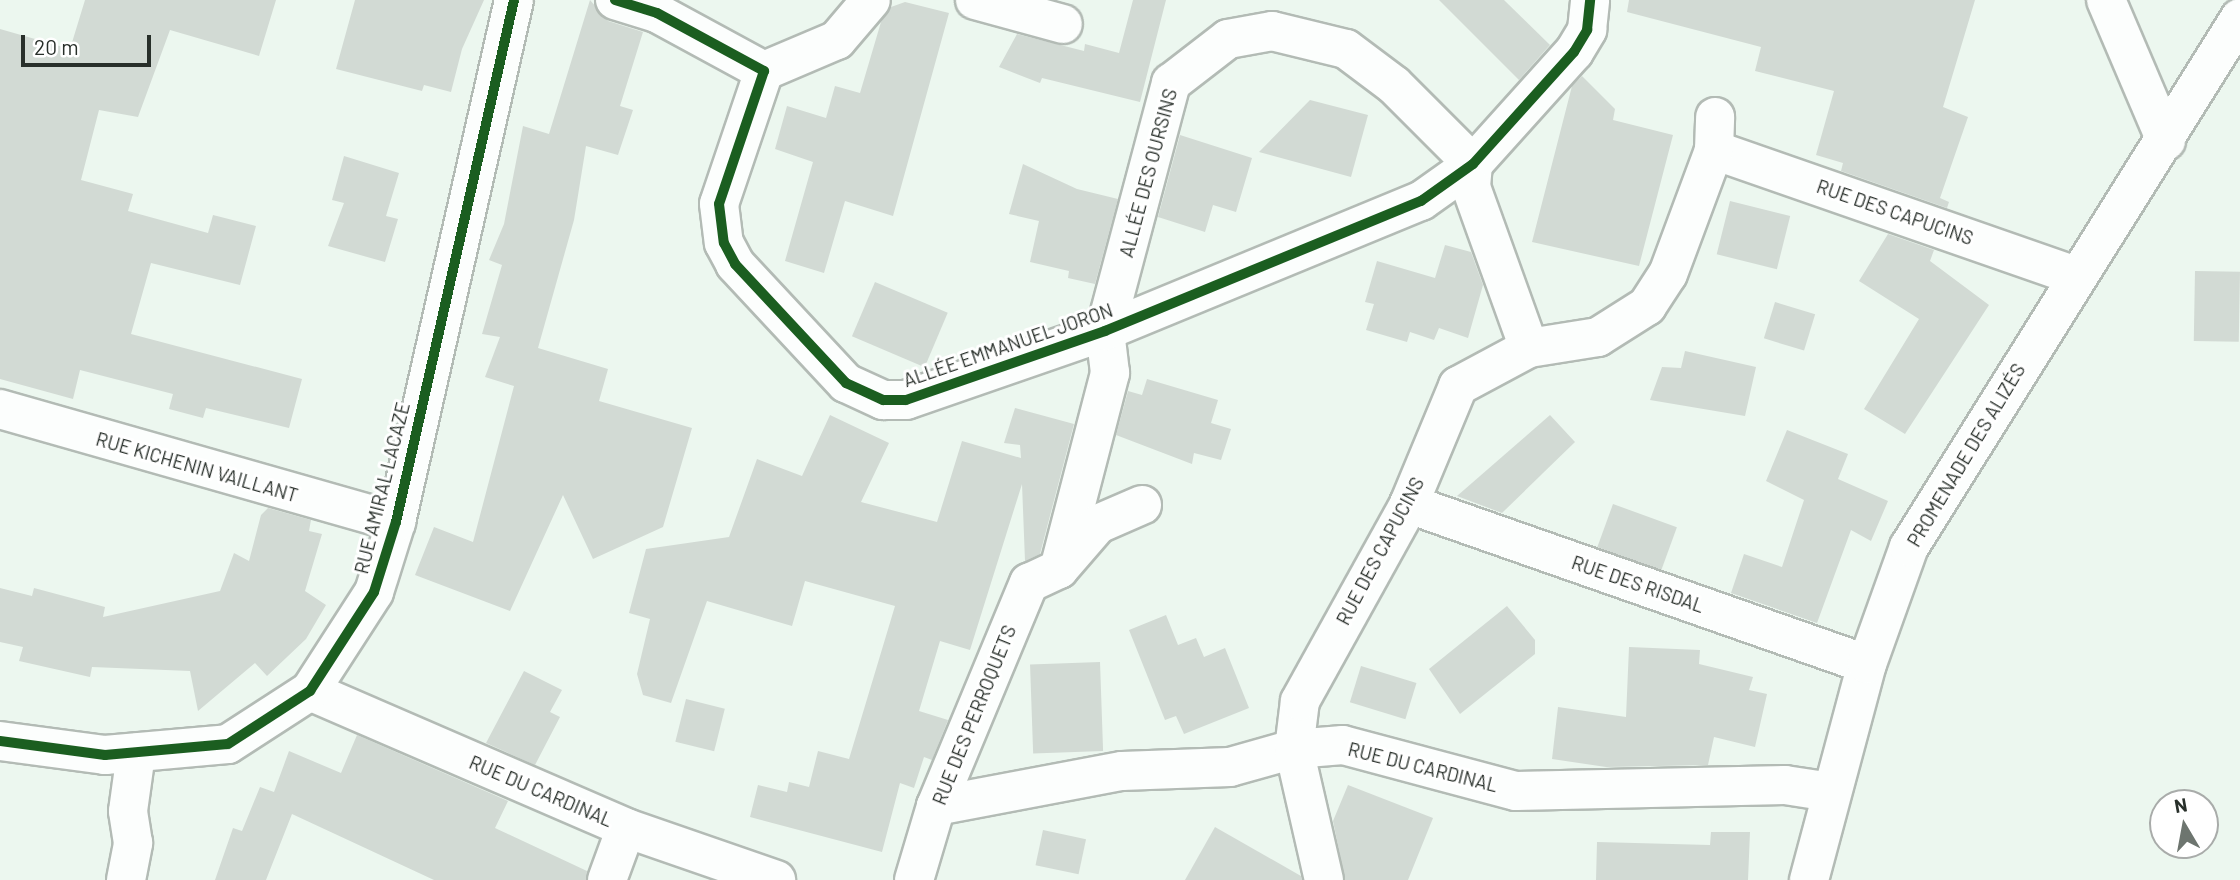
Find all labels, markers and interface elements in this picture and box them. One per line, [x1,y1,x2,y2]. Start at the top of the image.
scale bar [24,21,154,65]
text: 20 m [34,34,79,59]
street label: ALLÉE DES OURSINS [1115,86,1181,260]
street label: RUE DES CAPUCINS [1814,175,1976,249]
street label: ALLÉE EMMANUEL JORON [900,298,1116,392]
street label: PROMENADE DES ALIZÉS [1902,359,2030,551]
street label: RUE AMIRAL LACAZE [350,400,414,576]
street label: RUE KICHENIN VAILLANT [93,427,301,507]
street label: RUE DES CAPUCINS [1331,473,1429,629]
street label: RUE DES RISDAL [1569,551,1707,617]
street label: RUE DES PERROQUETS [928,622,1020,808]
street label: RUE DU CARDINAL [1346,737,1500,797]
street label: RUE DU CARDINAL [466,750,616,832]
north arrow [2149,789,2219,859]
text: N [2172,792,2189,817]

